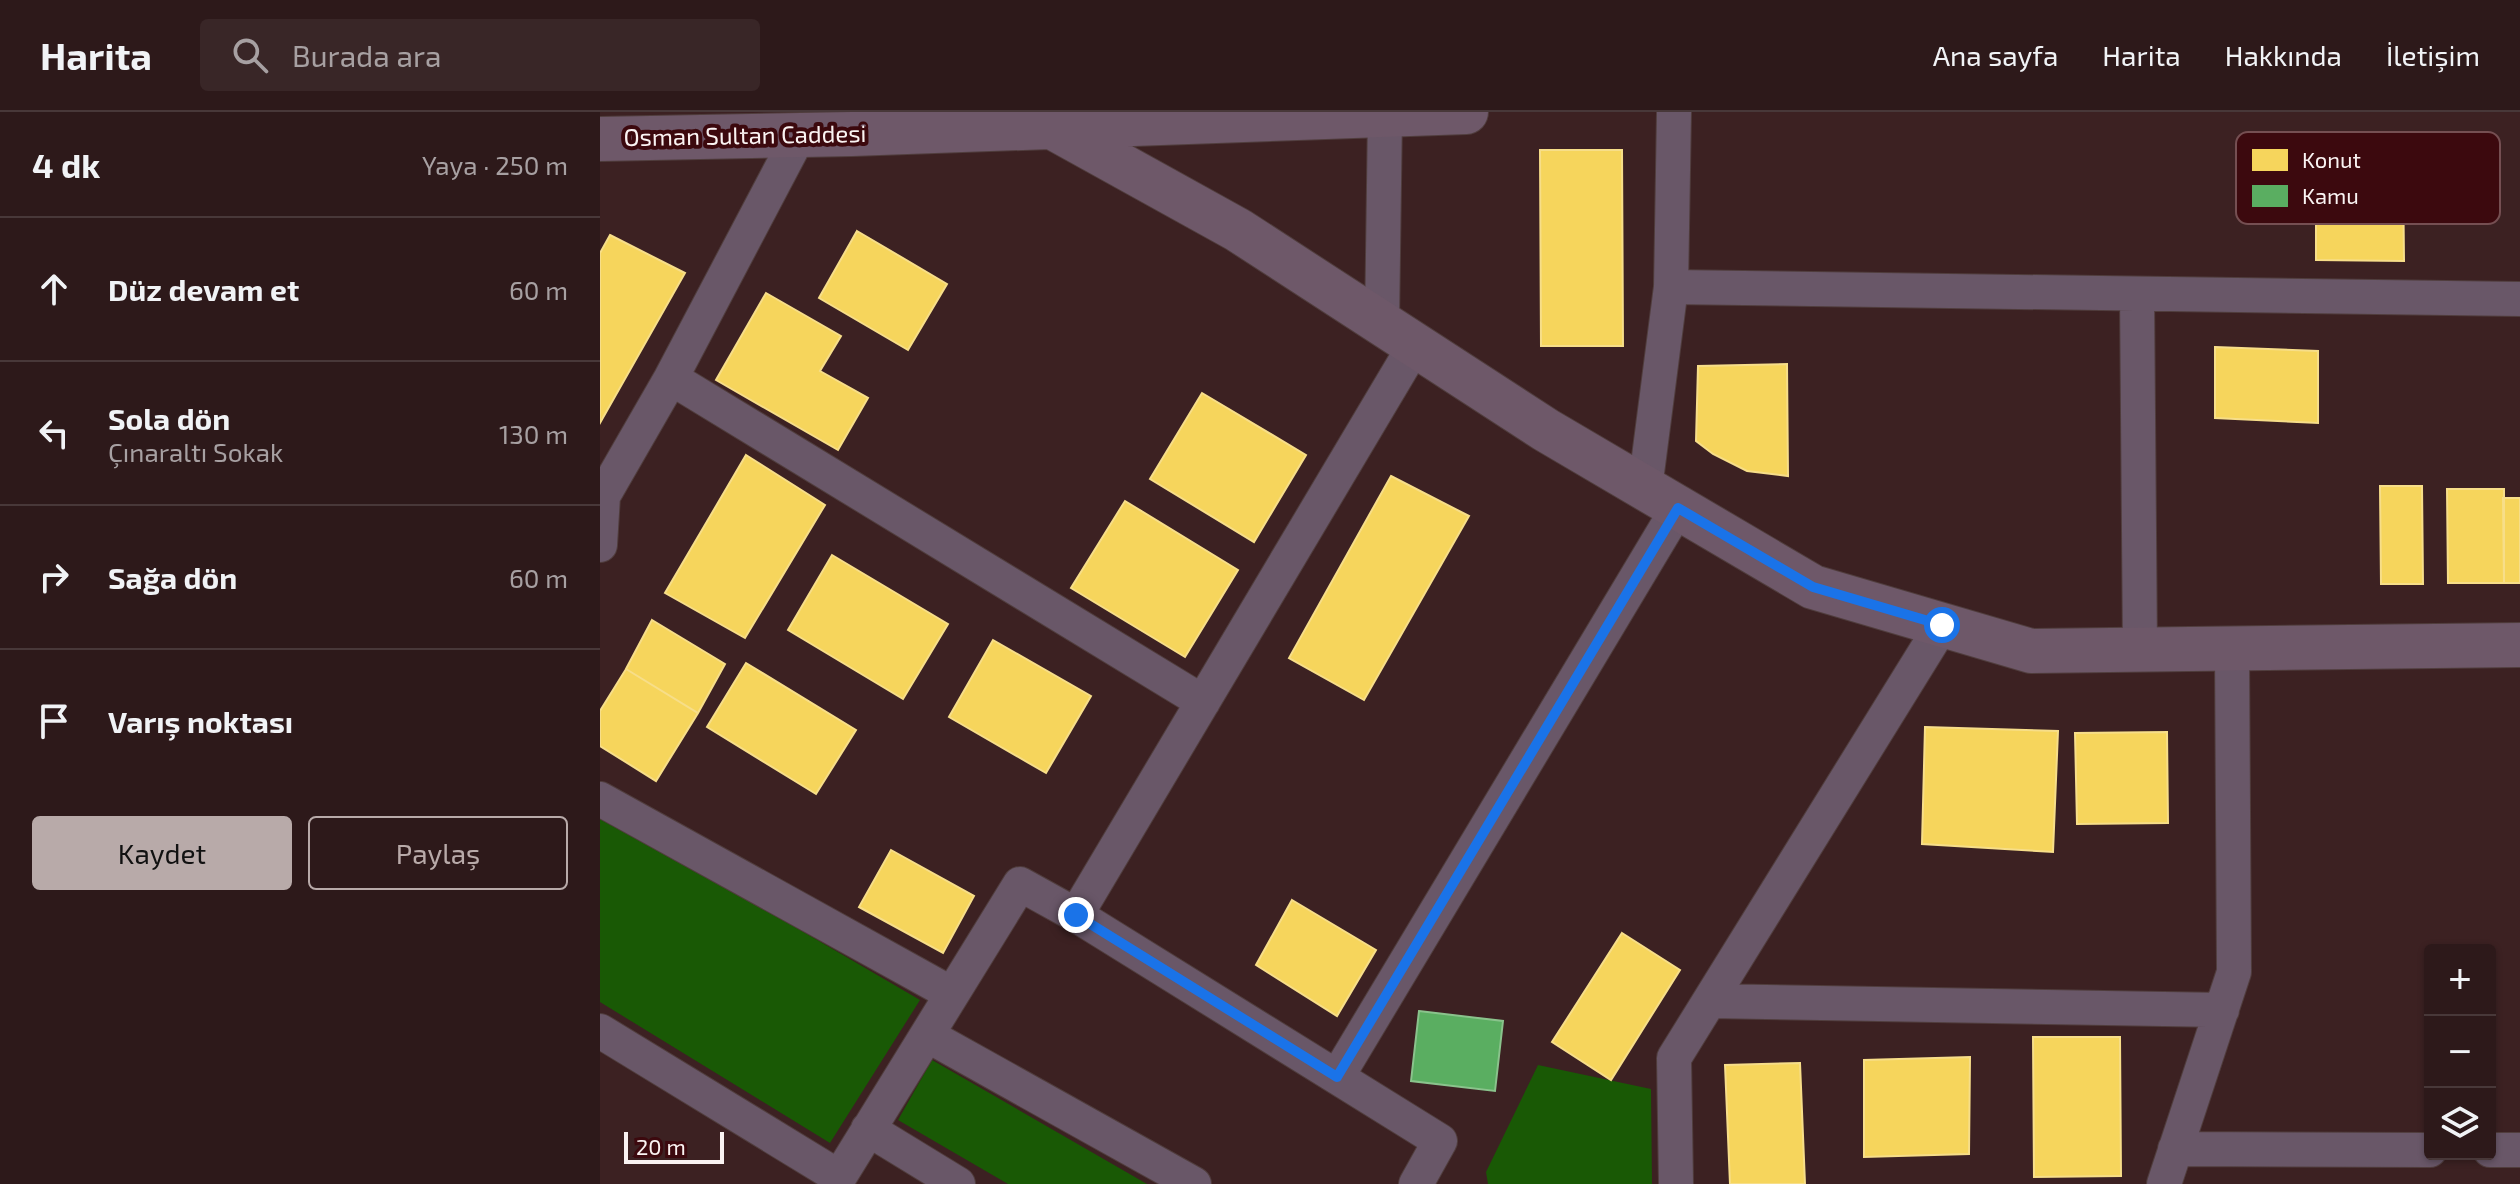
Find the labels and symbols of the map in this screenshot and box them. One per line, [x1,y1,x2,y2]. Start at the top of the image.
street label: Osman Sultan Caddesi [623,118,867,151]
legend [2236,132,2500,224]
text: Konut [2302,146,2361,172]
text: Kamu [2302,182,2359,208]
route start [1924,607,1960,643]
route end [1058,897,1094,933]
scale bar [624,1128,724,1164]

